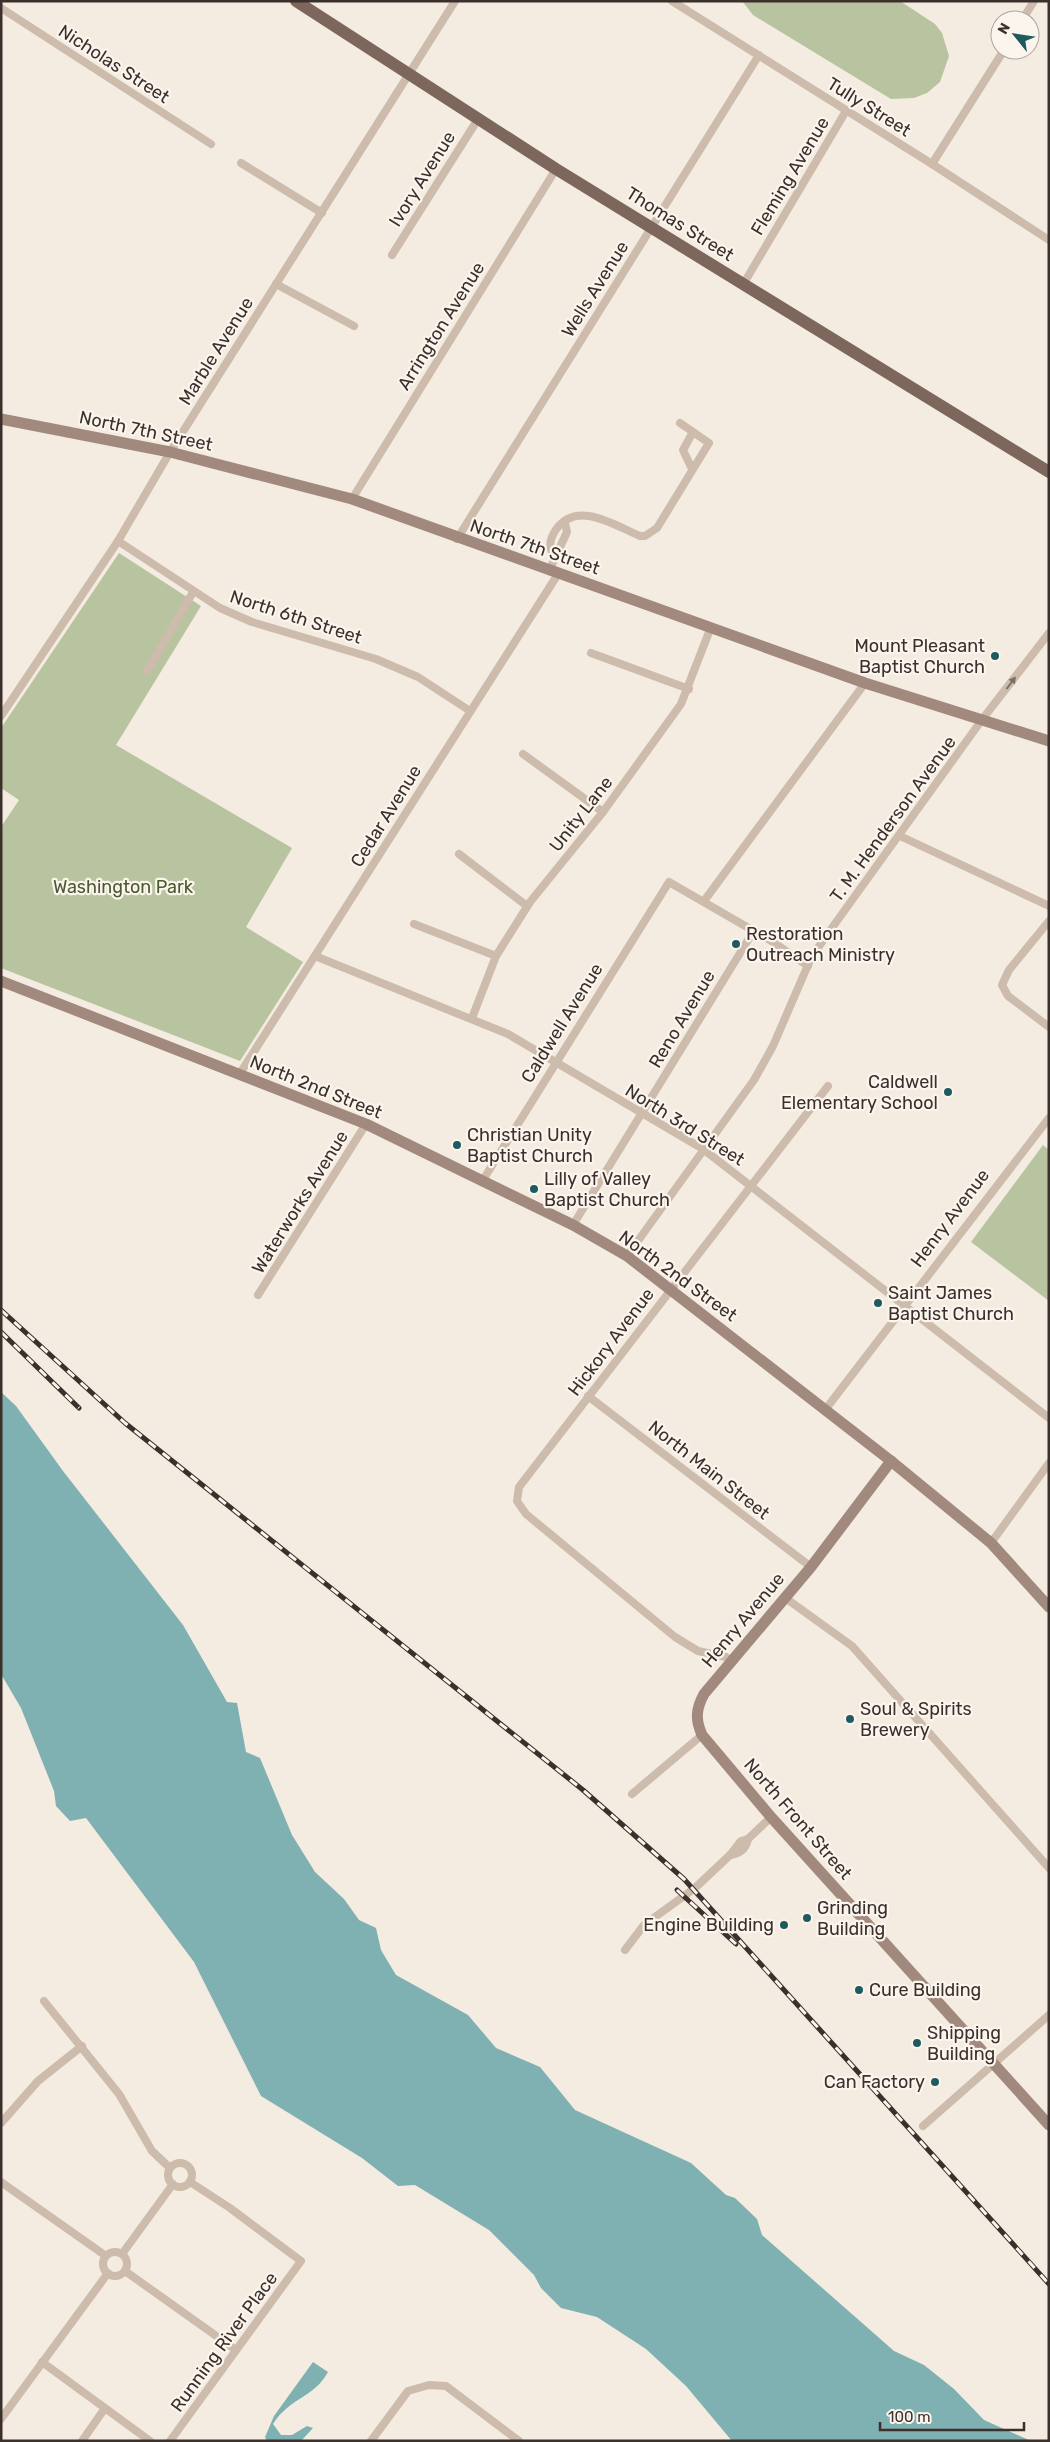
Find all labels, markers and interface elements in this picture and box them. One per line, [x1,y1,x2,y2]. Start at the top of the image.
north arrow [990,10,1040,60]
street label: Nicholas Street [54,20,174,108]
text: N [994,20,1014,37]
street label: Tully Street [823,73,915,141]
street label: Fleming Avenue [746,113,834,239]
street label: Ivory Avenue [384,127,460,231]
street label: Thomas Street [622,182,738,266]
street label: Wells Avenue [557,237,633,341]
street label: Arrington Avenue [393,258,489,394]
street label: Marble Avenue [174,293,258,409]
street label: North 7th Street [77,406,215,456]
street label: North 7th Street [467,514,603,580]
street label: North 6th Street [227,585,365,649]
place label: Mount Pleasant Baptist Church [854,635,985,678]
marker: Mount Pleasant Baptist Church [989,650,1001,662]
one-way arrow [1005,677,1016,690]
street label: T. M. Henderson Avenue [825,732,961,906]
street label: Cedar Avenue [346,761,426,871]
street label: Unity Lane [545,772,617,856]
park label: Washington Park [53,876,194,898]
place label: Restoration Outreach Ministry [746,923,895,966]
marker: Restoration Outreach Ministry [730,938,742,950]
street label: Caldwell Avenue [516,959,608,1087]
street label: Reno Avenue [644,966,720,1072]
street label: North 2nd Street [247,1050,385,1124]
place label: Caldwell Elementary School [781,1071,938,1114]
street label: North 3rd Street [621,1079,749,1171]
marker: Caldwell Elementary School [942,1086,954,1098]
place label: Christian Unity Baptist Church [467,1124,593,1167]
street label: Waterworks Avenue [247,1126,353,1278]
marker: Christian Unity Baptist Church [451,1139,463,1151]
street label: Henry Avenue [906,1165,994,1271]
place label: Lilly of Valley Baptist Church [544,1168,670,1211]
marker: Lilly of Valley Baptist Church [528,1183,540,1195]
street label: North 2nd Street [615,1226,741,1326]
place label: Saint James Baptist Church [888,1282,1014,1325]
street label: Hickory Avenue [563,1284,659,1400]
marker: Saint James Baptist Church [872,1297,884,1309]
street label: North Main Street [644,1416,774,1524]
street label: Henry Avenue [697,1568,789,1672]
place label: Soul & Spirits Brewery [860,1698,972,1741]
marker: Soul & Spirits Brewery [844,1713,856,1725]
street label: North Front Street [739,1754,857,1884]
place label: Grinding Building [817,1897,888,1940]
marker: Grinding Building [801,1912,813,1924]
place label: Engine Building [643,1914,774,1936]
marker: Engine Building [778,1919,790,1931]
place label: Cure Building [869,1979,981,2001]
marker: Cure Building [853,1984,865,1996]
place label: Shipping Building [927,2022,1001,2065]
marker: Shipping Building [911,2037,923,2049]
place label: Can Factory [824,2071,925,2093]
marker: Can Factory [929,2076,941,2088]
street label: Running River Place [166,2268,282,2416]
scale bar [880,2400,1024,2432]
text: 100 m [888,2408,930,2426]

